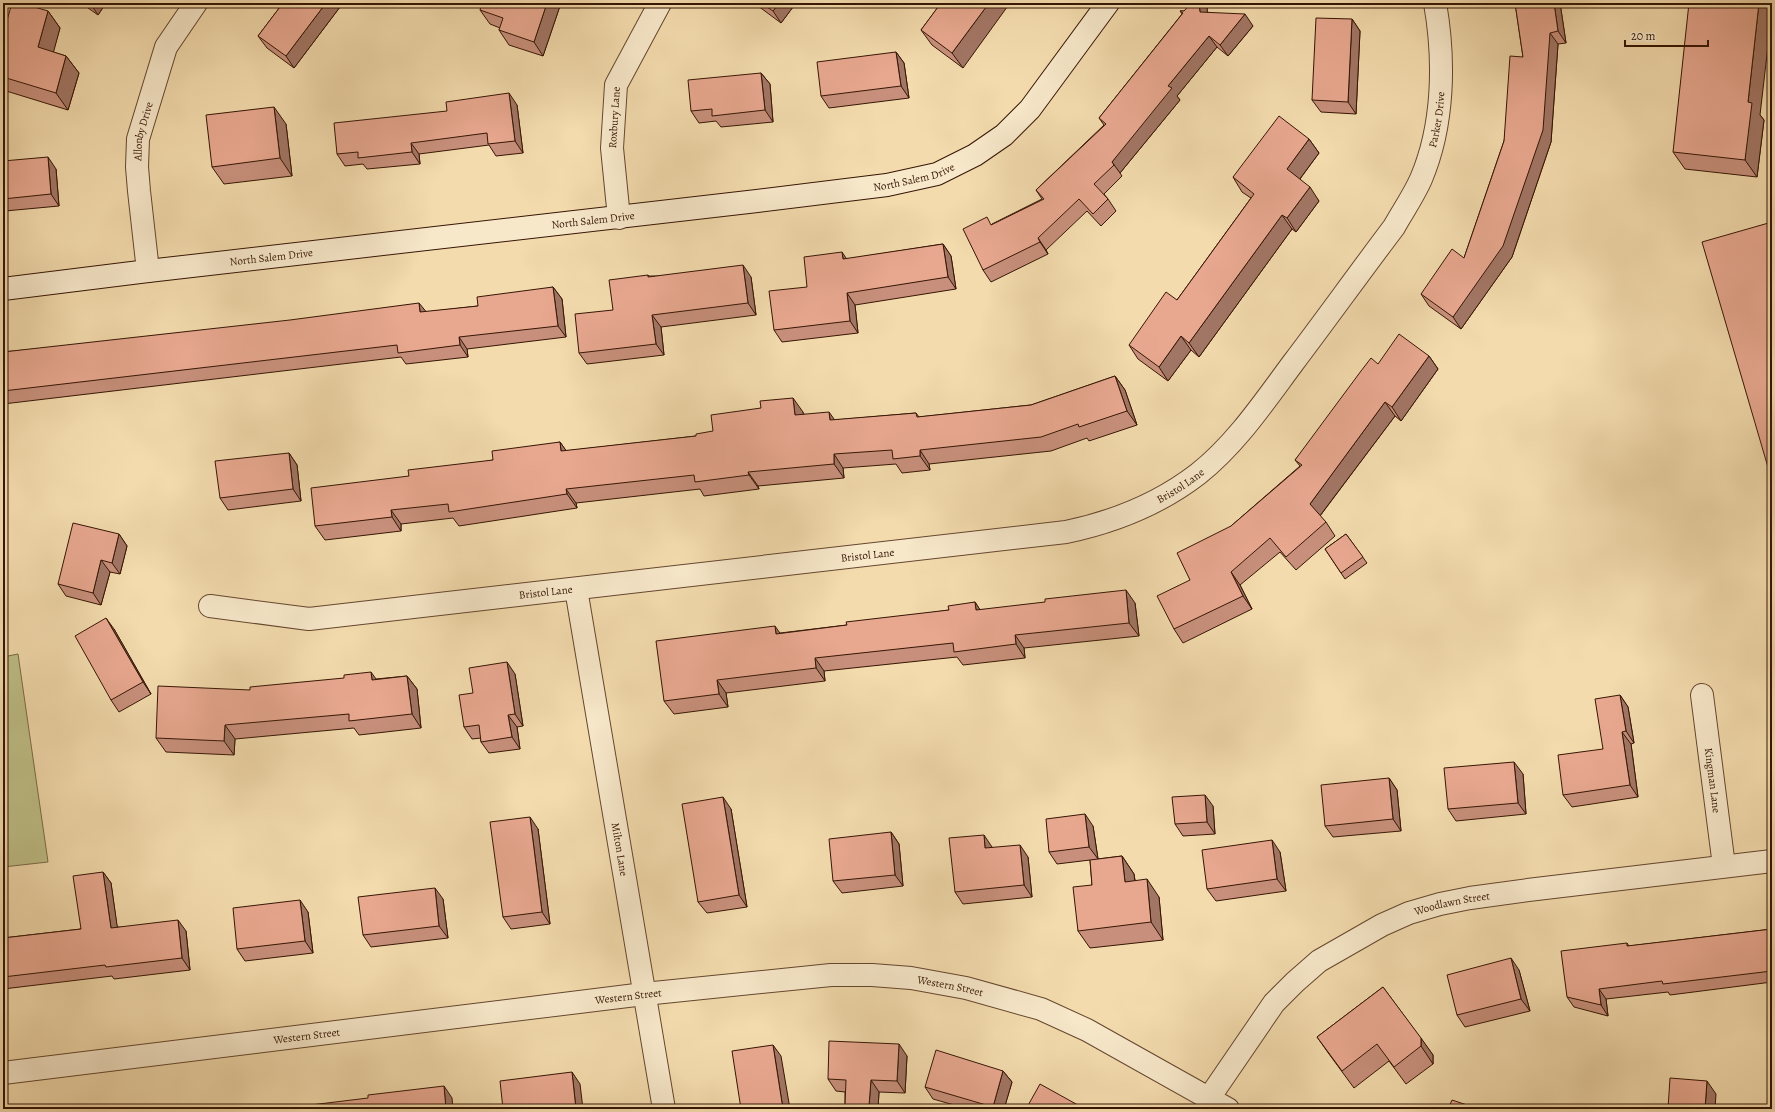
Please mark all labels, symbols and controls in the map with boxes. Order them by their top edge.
scale bar [1625,22,1708,48]
text: 20 m [1631,28,1655,44]
street label: Roxbury Lane [605,86,624,149]
street label: Parker Drive [1425,91,1448,149]
street label: Allonby Drive [130,100,157,162]
street label: North Salem Drive [872,159,957,195]
street label: North Salem Drive [551,208,635,233]
street label: North Salem Drive [229,245,314,270]
street label: Bristol Lane [1154,465,1208,507]
street label: Bristol Lane [840,545,895,566]
street label: Bristol Lane [518,582,573,603]
street label: Kingman Lane [1701,747,1724,814]
street label: Milton Lane [608,821,631,877]
street label: Woodlawn Street [1412,888,1491,919]
street label: Western Street [915,972,985,1001]
street label: Western Street [593,985,663,1008]
street label: Western Street [272,1024,341,1048]

